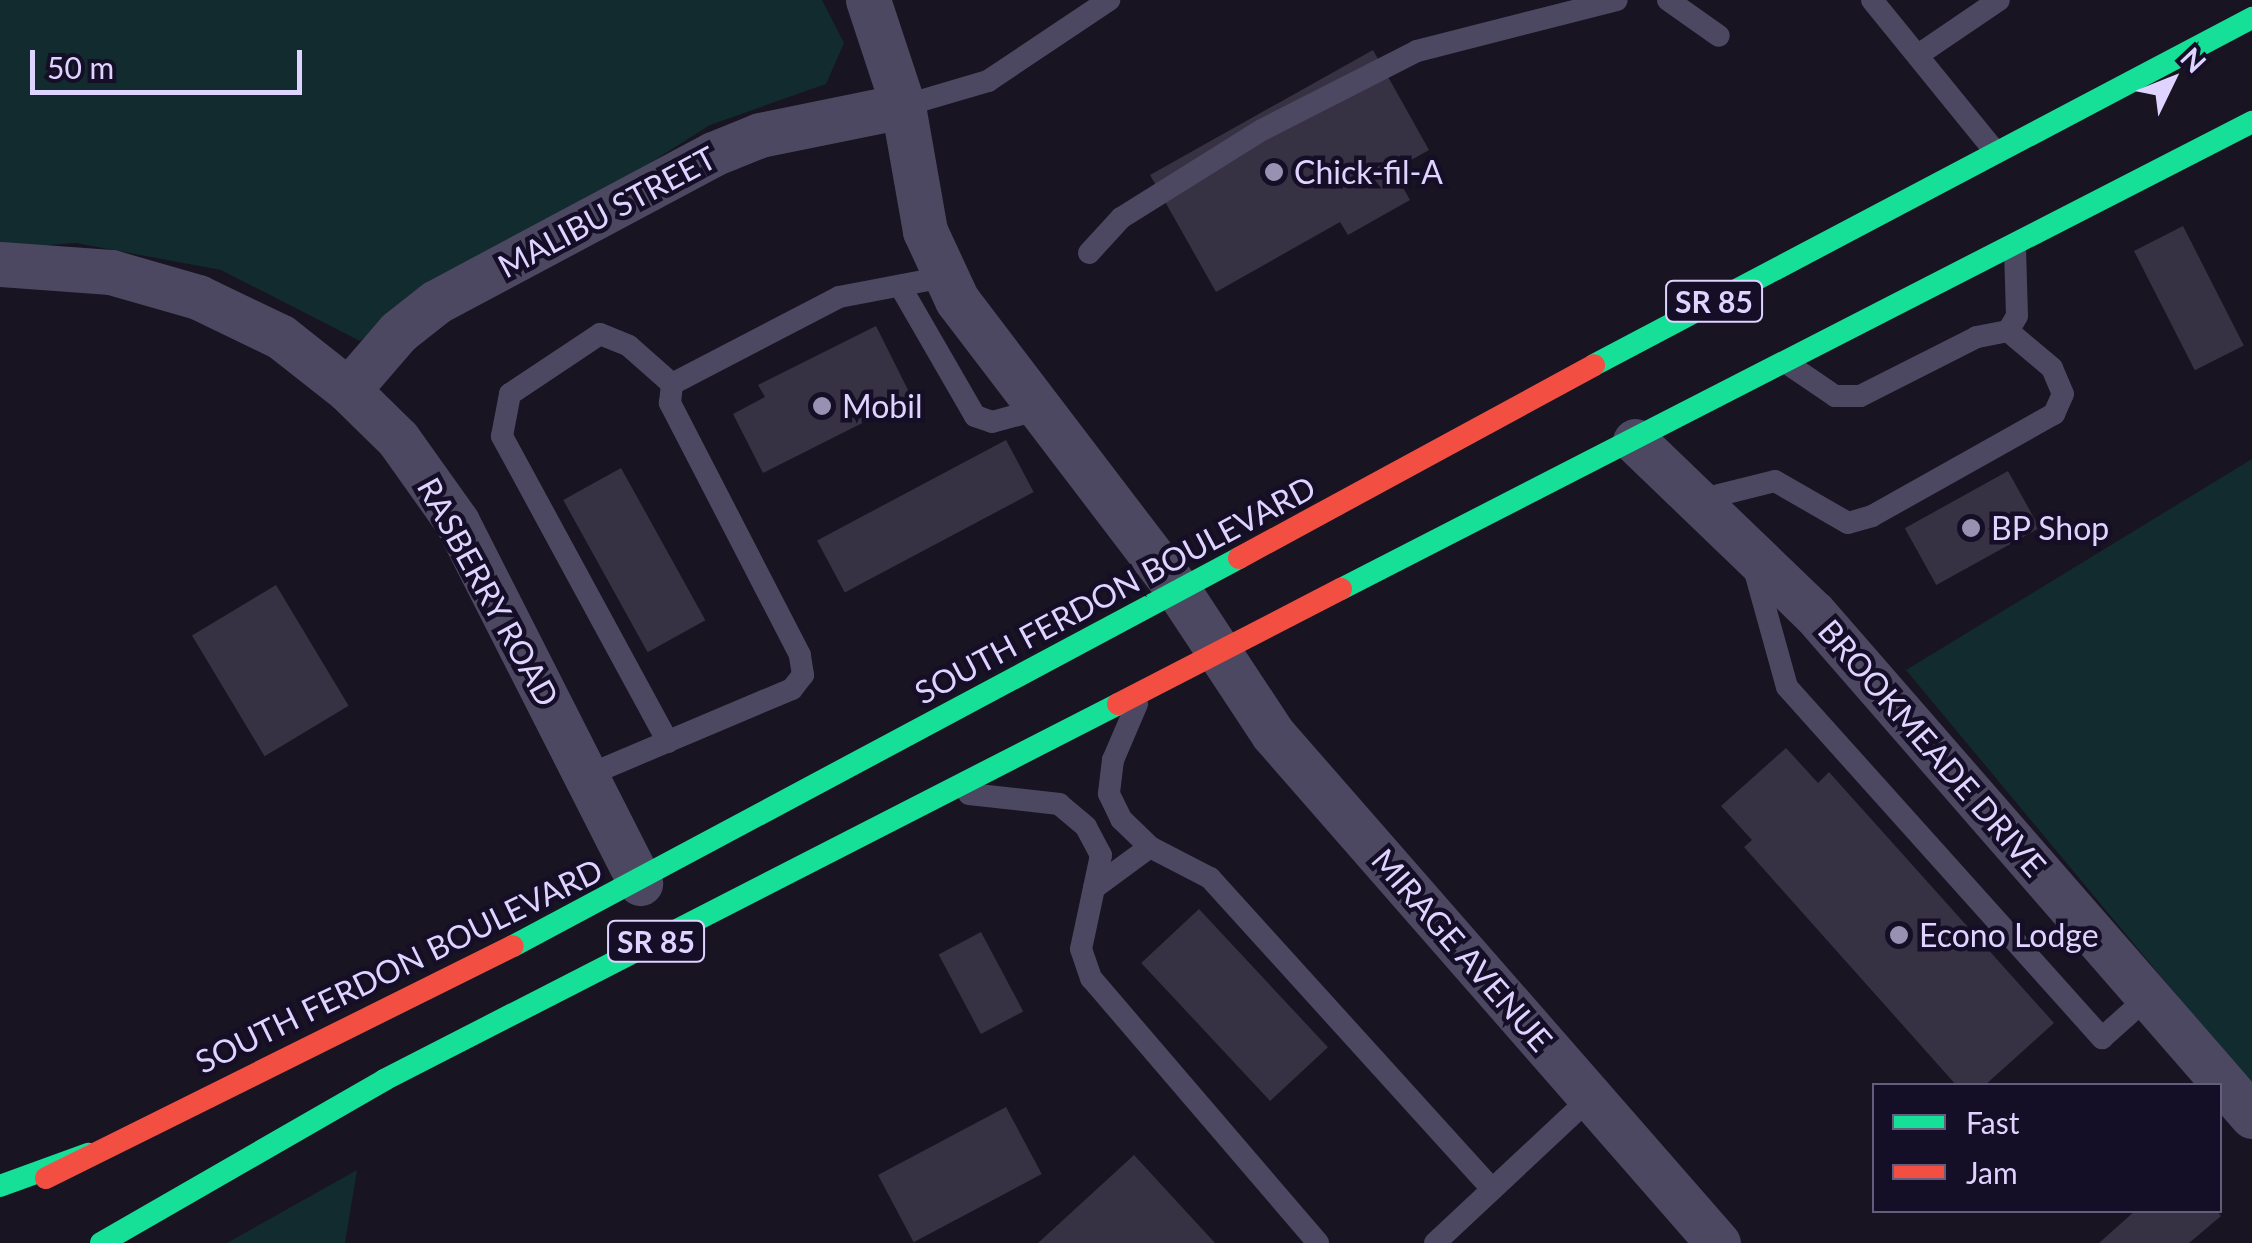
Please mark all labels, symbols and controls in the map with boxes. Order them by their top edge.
scale bar [35,30,308,92]
north arrow [2122,30,2222,130]
text: N [2174,40,2214,79]
text: 50 m [47,49,114,85]
street label: MALIBU STREET [491,138,723,286]
place label: Chick-fil-A [1294,153,1443,191]
marker: Chick-fil-A [1263,161,1285,183]
road number: SR 85 [1664,276,1764,326]
place label: Mobil [842,387,923,425]
marker: Mobil [811,395,833,417]
street label: SOUTH FERDON BOULEVARD [908,468,1322,712]
street label: RASBERRY ROAD [409,471,567,713]
place label: BP Shop [1991,509,2110,547]
marker: BP Shop [1960,517,1982,539]
street label: BROOKMEADE DRIVE [1810,612,2054,884]
street label: MIRAGE AVENUE [1363,841,1561,1059]
street label: SOUTH FERDON BOULEVARD [189,851,609,1081]
road number: SR 85 [606,916,706,966]
place label: Econo Lodge [1919,916,2099,954]
marker: Econo Lodge [1888,924,1910,946]
legend [1872,1083,2222,1213]
text: Fast [1966,1104,2020,1140]
text: Jam [1966,1154,2018,1190]

